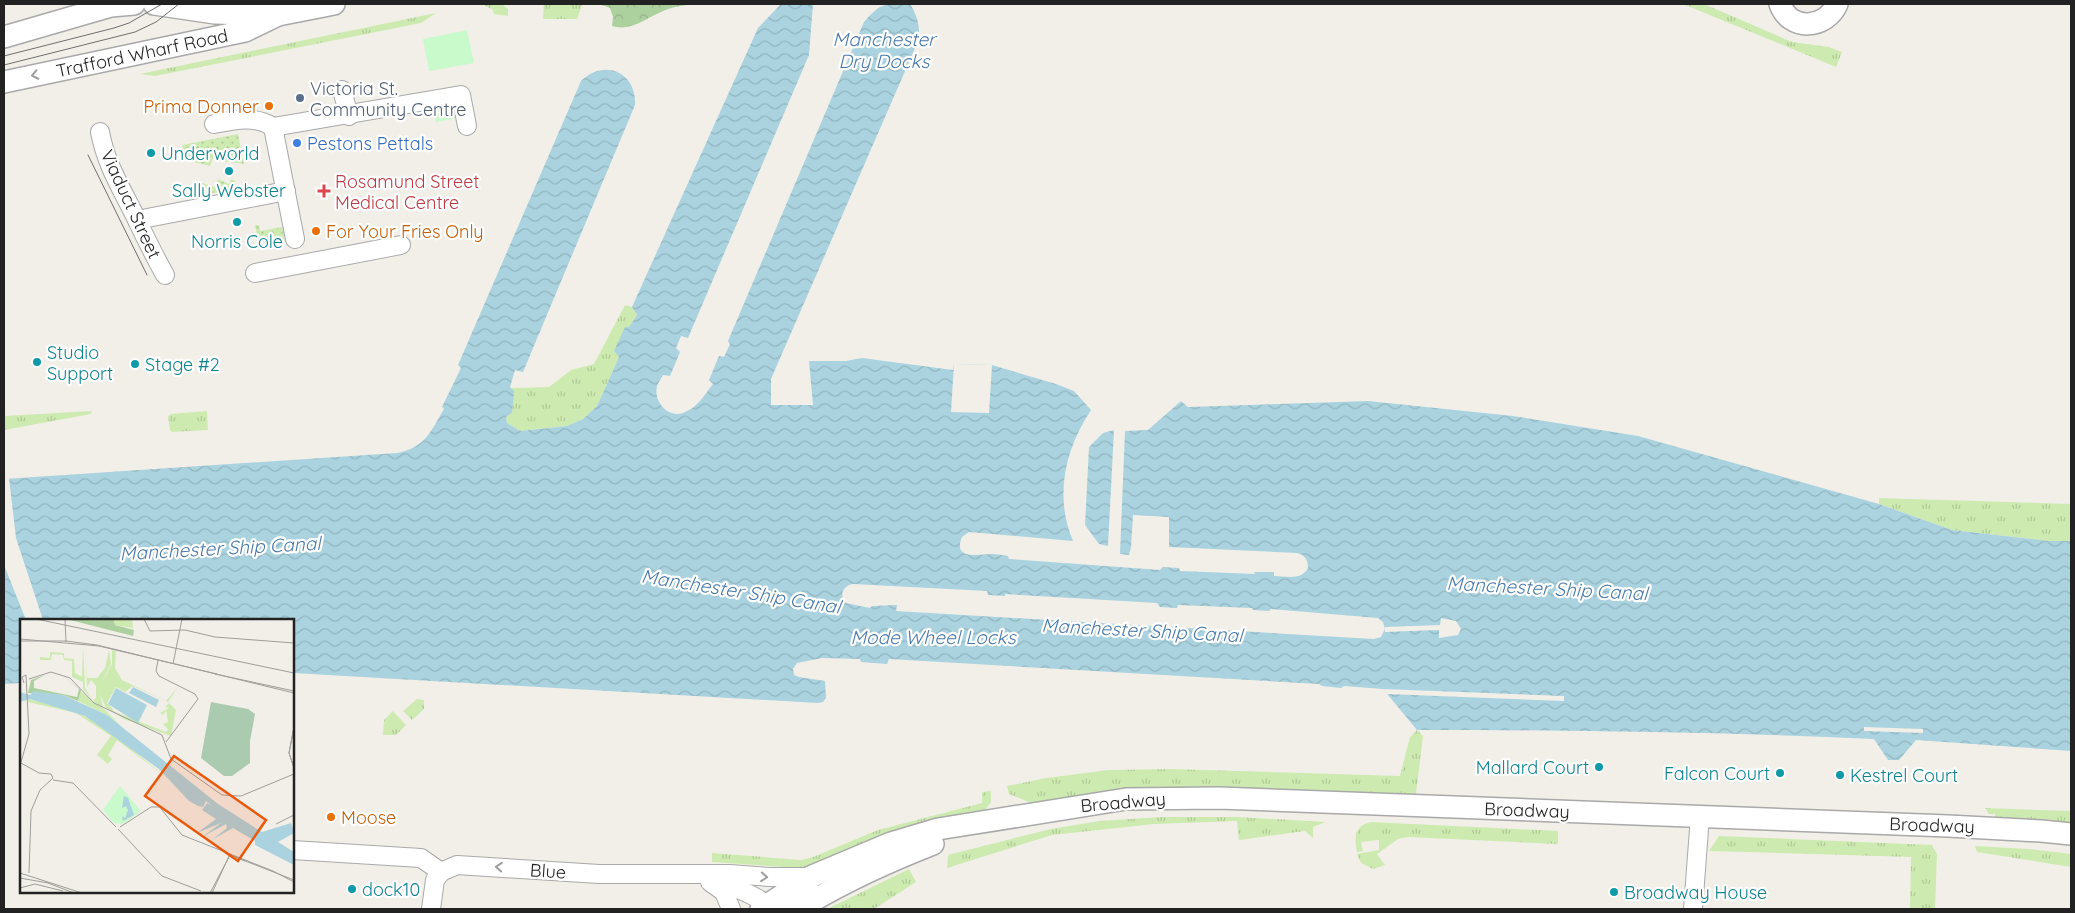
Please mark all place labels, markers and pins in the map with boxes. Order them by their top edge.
place label: Victoria St. Community Centre [310,77,466,121]
marker: Victoria St. Community Centre [294,92,306,104]
place label: Prima Donner [143,95,259,118]
marker: Prima Donner [263,100,275,112]
place label: Pestons Pettals [307,132,433,155]
marker: Pestons Pettals [291,137,303,149]
place label: Underworld [161,142,259,165]
marker: Underworld [145,147,157,159]
marker: Sally Webster [223,165,235,177]
place label: Rosamund Street Medical Centre [335,170,479,214]
place label: Sally Webster [172,179,286,202]
marker: Rosamund Street Medical Centre [317,184,331,198]
marker: Norris Cole [231,216,243,228]
place label: For Your Fries Only [326,220,484,243]
marker: For Your Fries Only [310,225,322,237]
place label: Norris Cole [191,230,283,253]
place label: Studio Support [47,341,113,385]
place label: Stage #2 [145,353,220,376]
marker: Studio Support [31,356,43,368]
marker: Stage #2 [129,358,141,370]
place label: Mallard Court [1476,756,1589,779]
marker: Mallard Court [1593,761,1605,773]
place label: Falcon Court [1664,762,1770,785]
place label: Kestrel Court [1850,764,1958,787]
marker: Falcon Court [1774,767,1786,779]
marker: Kestrel Court [1834,769,1846,781]
place label: Moose [341,806,396,829]
marker: Moose [325,811,337,823]
place label: dock10 [362,878,420,901]
place label: Broadway House [1624,881,1767,904]
marker: dock10 [346,883,358,895]
marker: Broadway House [1608,886,1620,898]

